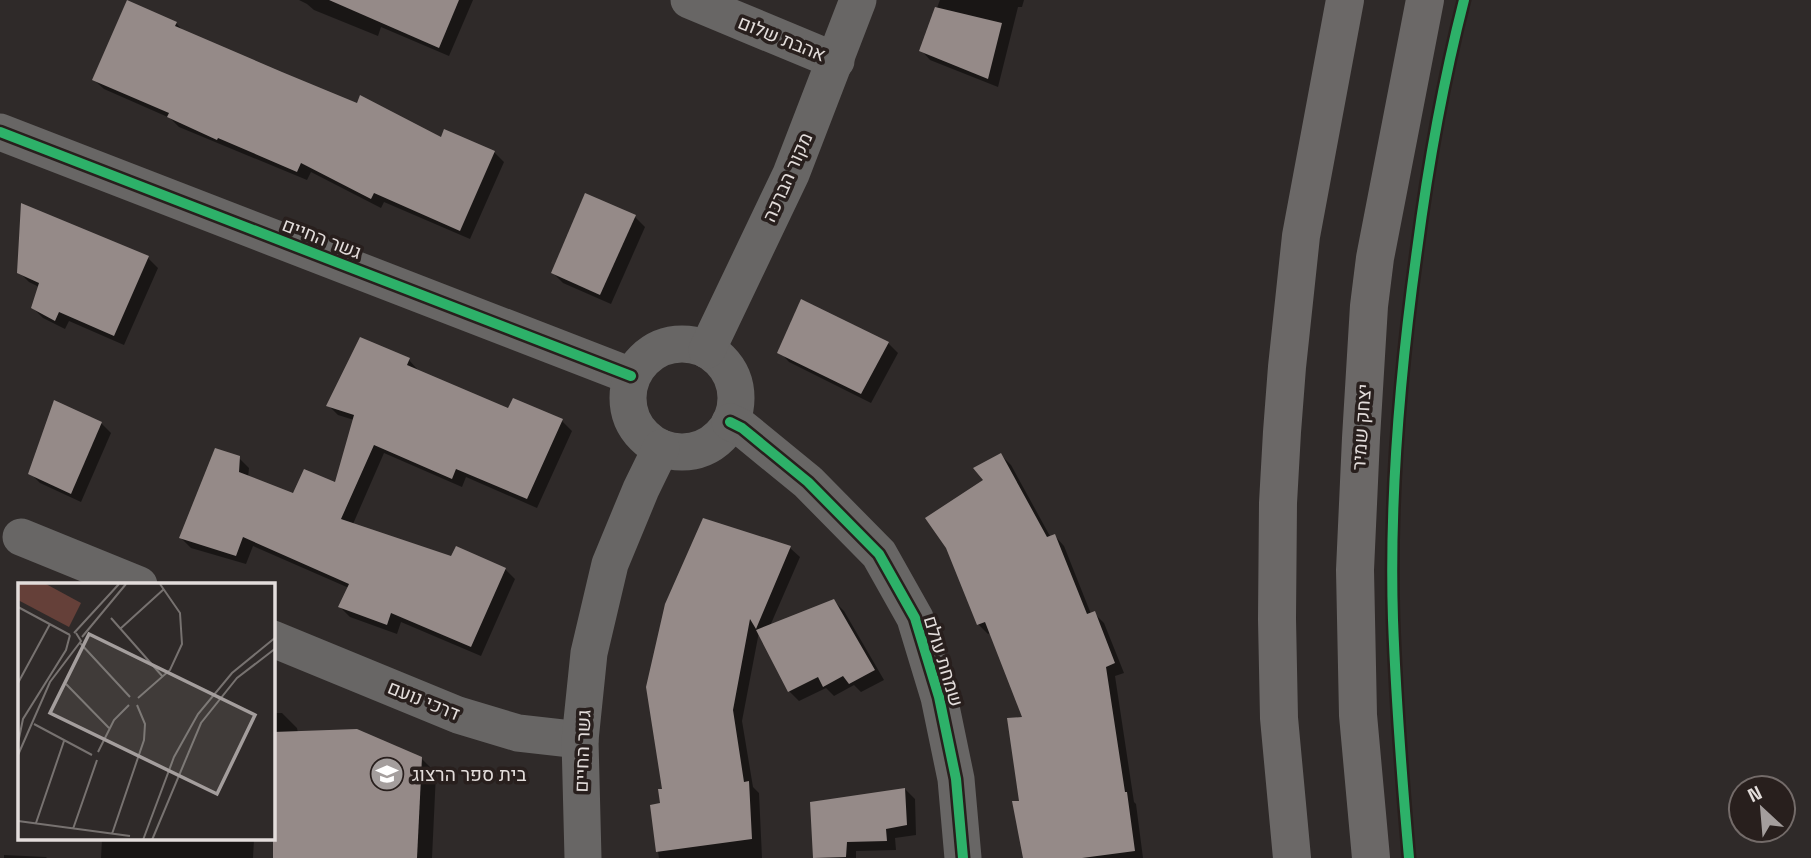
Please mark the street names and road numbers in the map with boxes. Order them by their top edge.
street label: אהבת שלום [734,10,829,67]
street label: מקור הברכה [757,128,818,226]
street label: גשר החיים [279,212,365,265]
street label: יצחק שמיר [1346,383,1377,471]
street label: שמחת עולם [918,613,969,710]
street label: דרכי נועם [384,675,464,726]
street label: גשר החיים [569,709,596,793]

